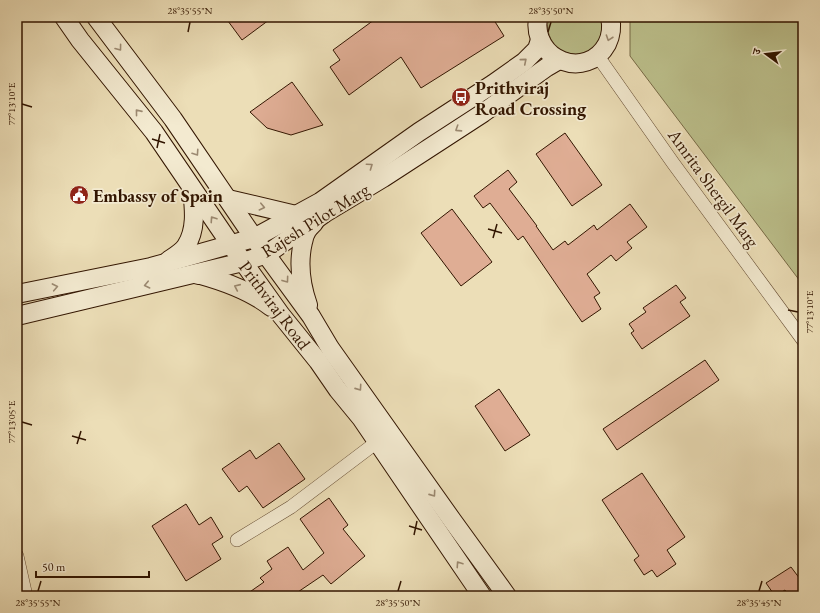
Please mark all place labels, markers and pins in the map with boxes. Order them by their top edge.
place label: Prithviraj Road Crossing [475,76,587,120]
bus stop icon: Prithviraj Road Crossing [450,86,472,108]
public building icon: Embassy of Spain [68,184,90,206]
place label: Embassy of Spain [93,184,223,207]

